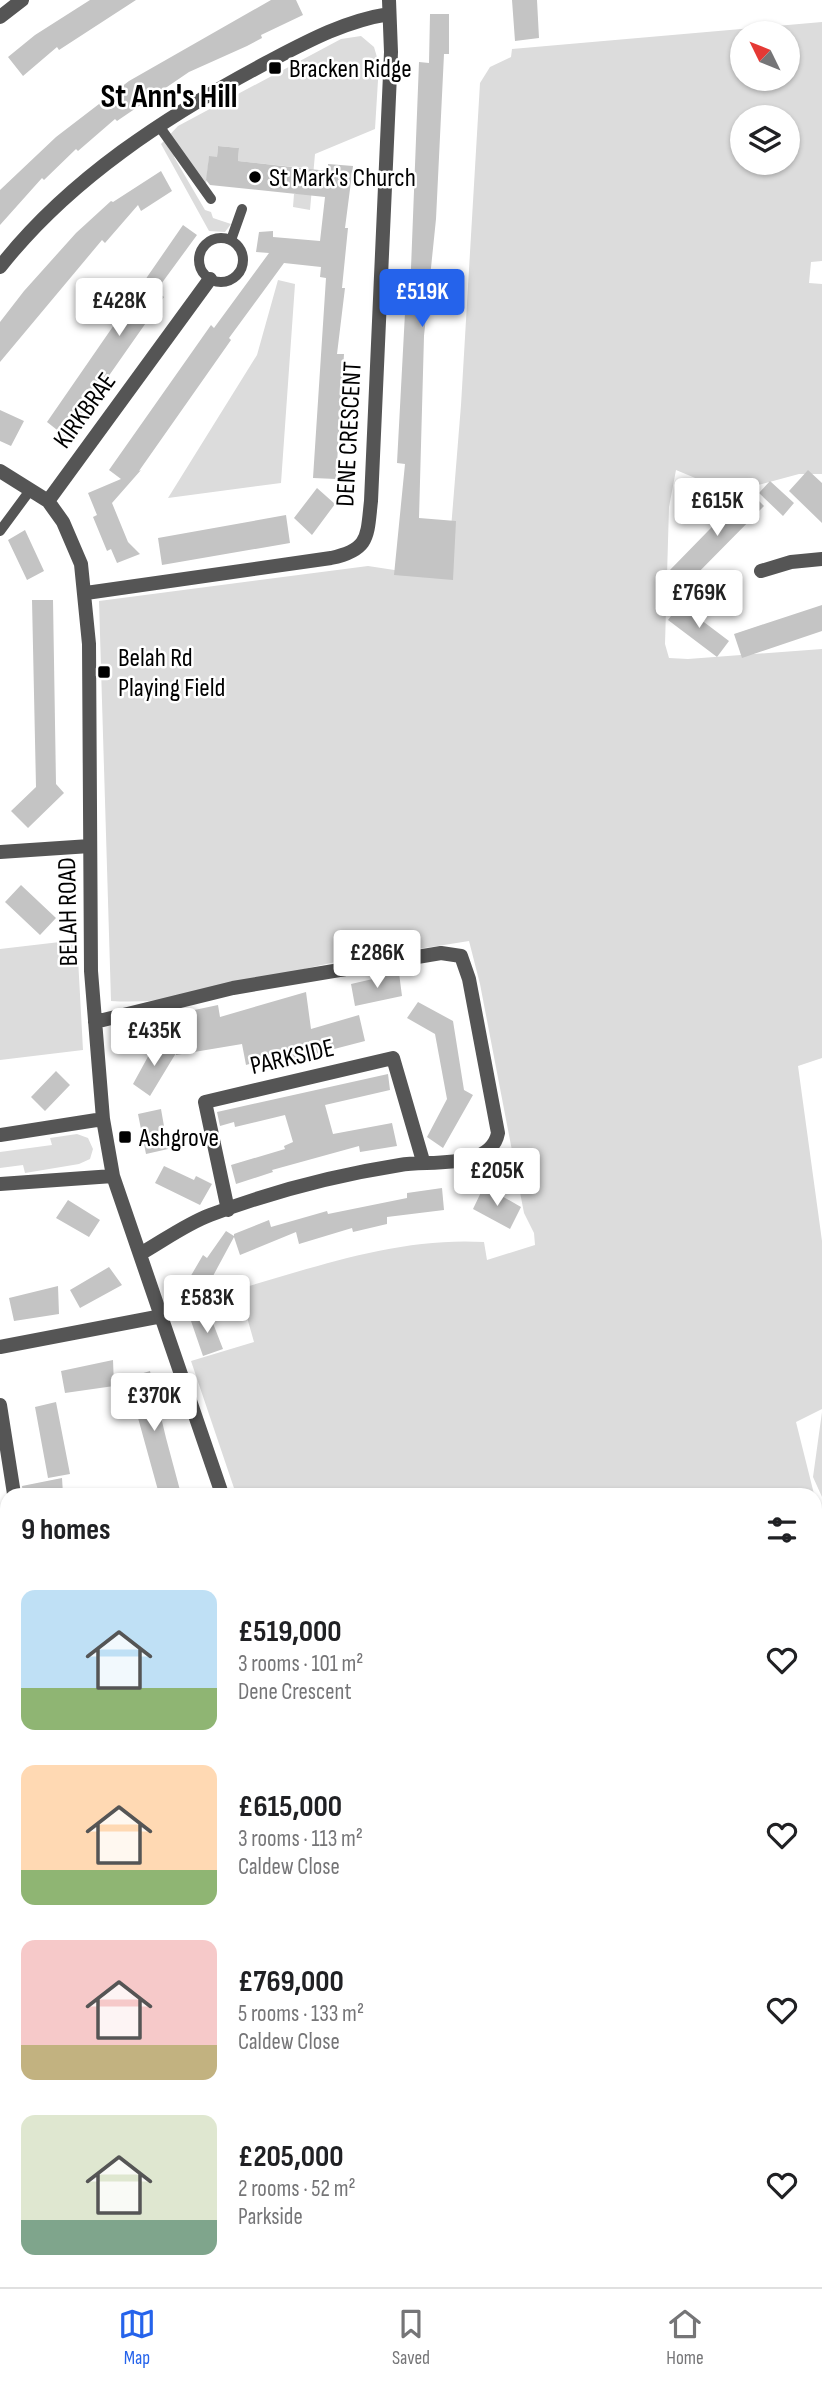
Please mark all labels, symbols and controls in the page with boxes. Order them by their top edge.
north arrow [730,21,800,91]
map controls [730,21,800,175]
place label: Bracken Ridge [289,54,412,85]
marker: Bracken Ridge [267,60,283,76]
district label: St Ann's Hill [100,77,238,117]
button: layers [730,105,800,175]
place label: St Mark's Church [269,163,416,194]
marker: St Mark's Church [247,169,263,185]
pin: £519K [373,270,471,329]
pin: £428K [70,278,168,338]
text: £519K [395,278,449,306]
text: £428K [92,287,146,315]
street label: DENE CRESCENT [330,361,369,507]
street label: KIRKBRAE [47,367,123,455]
pin: £615K [668,478,766,538]
text: £615K [690,487,744,515]
pin: £769K [650,570,748,630]
text: £769K [672,579,726,607]
place label: Belah Rd Playing Field [118,643,225,704]
marker: Belah Rd Playing Field [96,664,112,680]
street label: BELAH ROAD [52,857,85,967]
pin: £286K [328,930,426,990]
text: £286K [350,939,404,967]
pin: £435K [105,1009,203,1068]
text: £435K [127,1017,181,1045]
street label: PARKSIDE [247,1033,337,1082]
place label: Ashgrove [138,1123,219,1154]
marker: Ashgrove [117,1129,133,1145]
pin: £205K [448,1148,546,1208]
text: £205K [470,1157,524,1185]
pin: £583K [158,1276,256,1335]
text: £583K [180,1284,234,1312]
pin: £370K [105,1374,203,1433]
text: £370K [127,1382,181,1410]
icon: filters [763,1511,801,1549]
text: 9 homes [21,1512,111,1548]
text: £519,000 [238,1614,342,1650]
icon: home [77,1618,161,1702]
icon: heart [763,1641,801,1679]
text: 3 rooms · 101 m² [238,1650,363,1678]
text: Dene Crescent [238,1678,351,1706]
text: £615,000 [238,1789,342,1825]
icon: home [77,1793,161,1877]
icon: heart [763,1816,801,1854]
text: 3 rooms · 113 m² [238,1825,363,1853]
text: Caldew Close [238,1853,340,1881]
text: £769,000 [238,1964,344,2000]
icon: home [77,1968,161,2052]
icon: heart [763,1991,801,2029]
text: 5 rooms · 133 m² [238,2000,364,2028]
text: Caldew Close [238,2028,340,2056]
text: £205,000 [238,2139,344,2175]
icon: home [77,2143,161,2227]
icon: heart [763,2166,801,2204]
text: 2 rooms · 52 m² [238,2175,356,2203]
text: Parkside [238,2203,303,2231]
tab: Map [118,2305,156,2370]
tab: Saved [392,2305,430,2370]
tab: Home [666,2305,704,2370]

